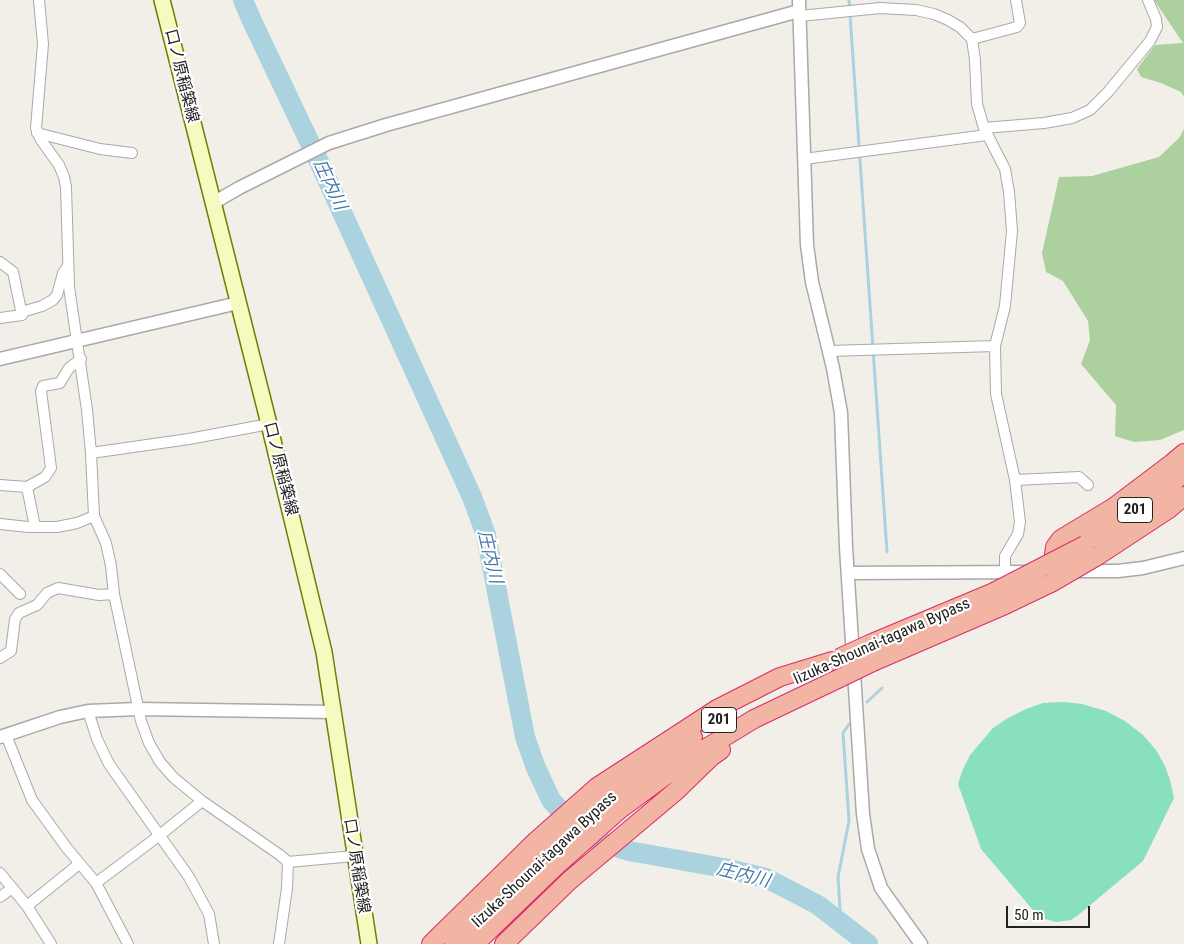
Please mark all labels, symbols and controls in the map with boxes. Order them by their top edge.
street label: 口ノ原稲築線 [160,27,202,125]
water label: 庄内川 [308,156,350,214]
street label: 口ノ原稲築線 [259,420,301,518]
road number: 201 [1118,498,1152,522]
water label: 庄内川 [472,528,506,586]
street label: Iizuka-Shounai-tagawa Bypass [791,594,973,690]
road number: 201 [702,708,736,732]
street label: Iizuka-Shounai-tagawa Bypass [468,788,622,932]
street label: 口ノ原稲築線 [339,817,373,915]
water label: 庄内川 [714,859,772,893]
scale bar [1009,896,1093,928]
text: 50 m [1014,906,1044,924]

